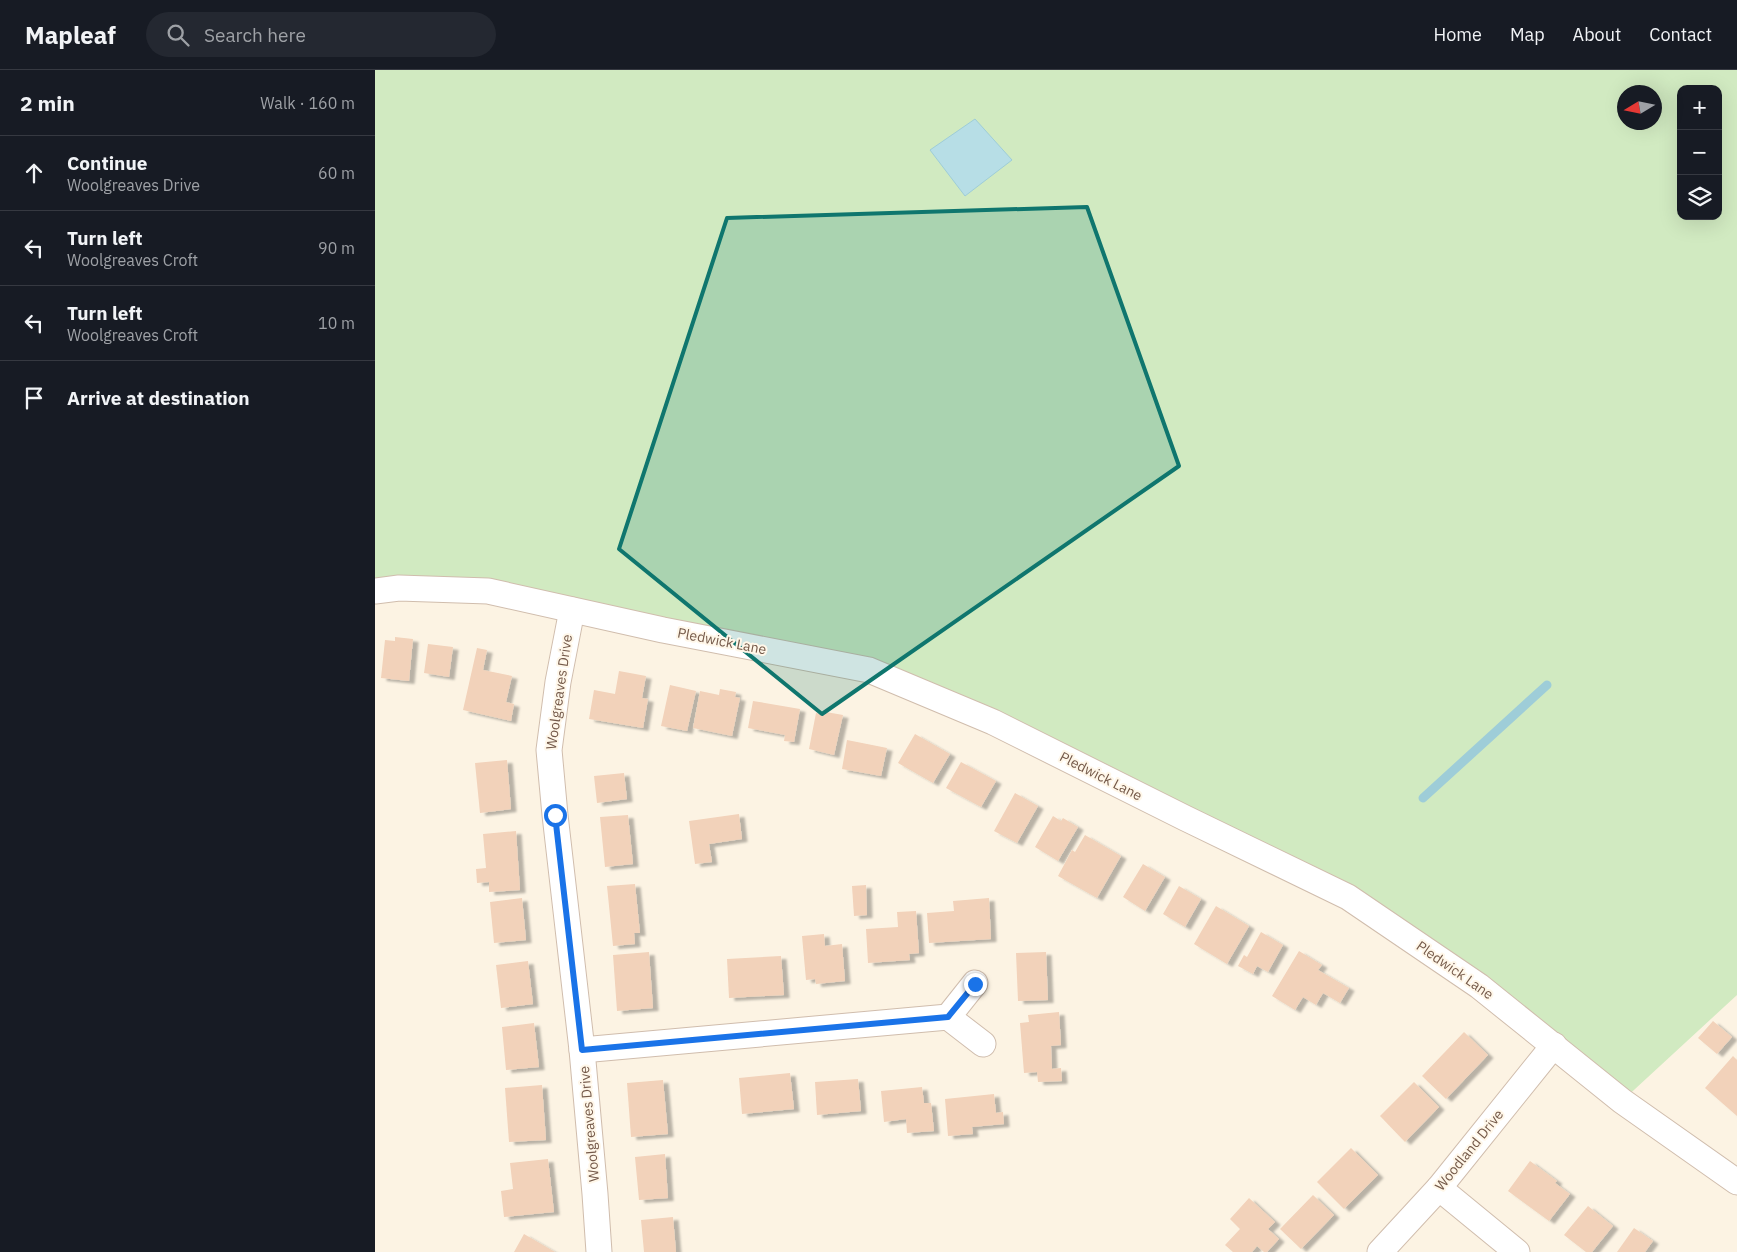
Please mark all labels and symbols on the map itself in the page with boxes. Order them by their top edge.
north arrow [1617,85,1662,130]
street label: Pledwick Lane [676,624,768,658]
street label: Woolgreaves Drive [542,633,576,751]
street label: Pledwick Lane [1057,748,1146,805]
route start [544,804,567,827]
street label: Pledwick Lane [1413,937,1497,1003]
route end [964,973,987,996]
street label: Woolgreaves Drive [575,1065,603,1183]
street label: Woodland Drive [1431,1106,1507,1194]

